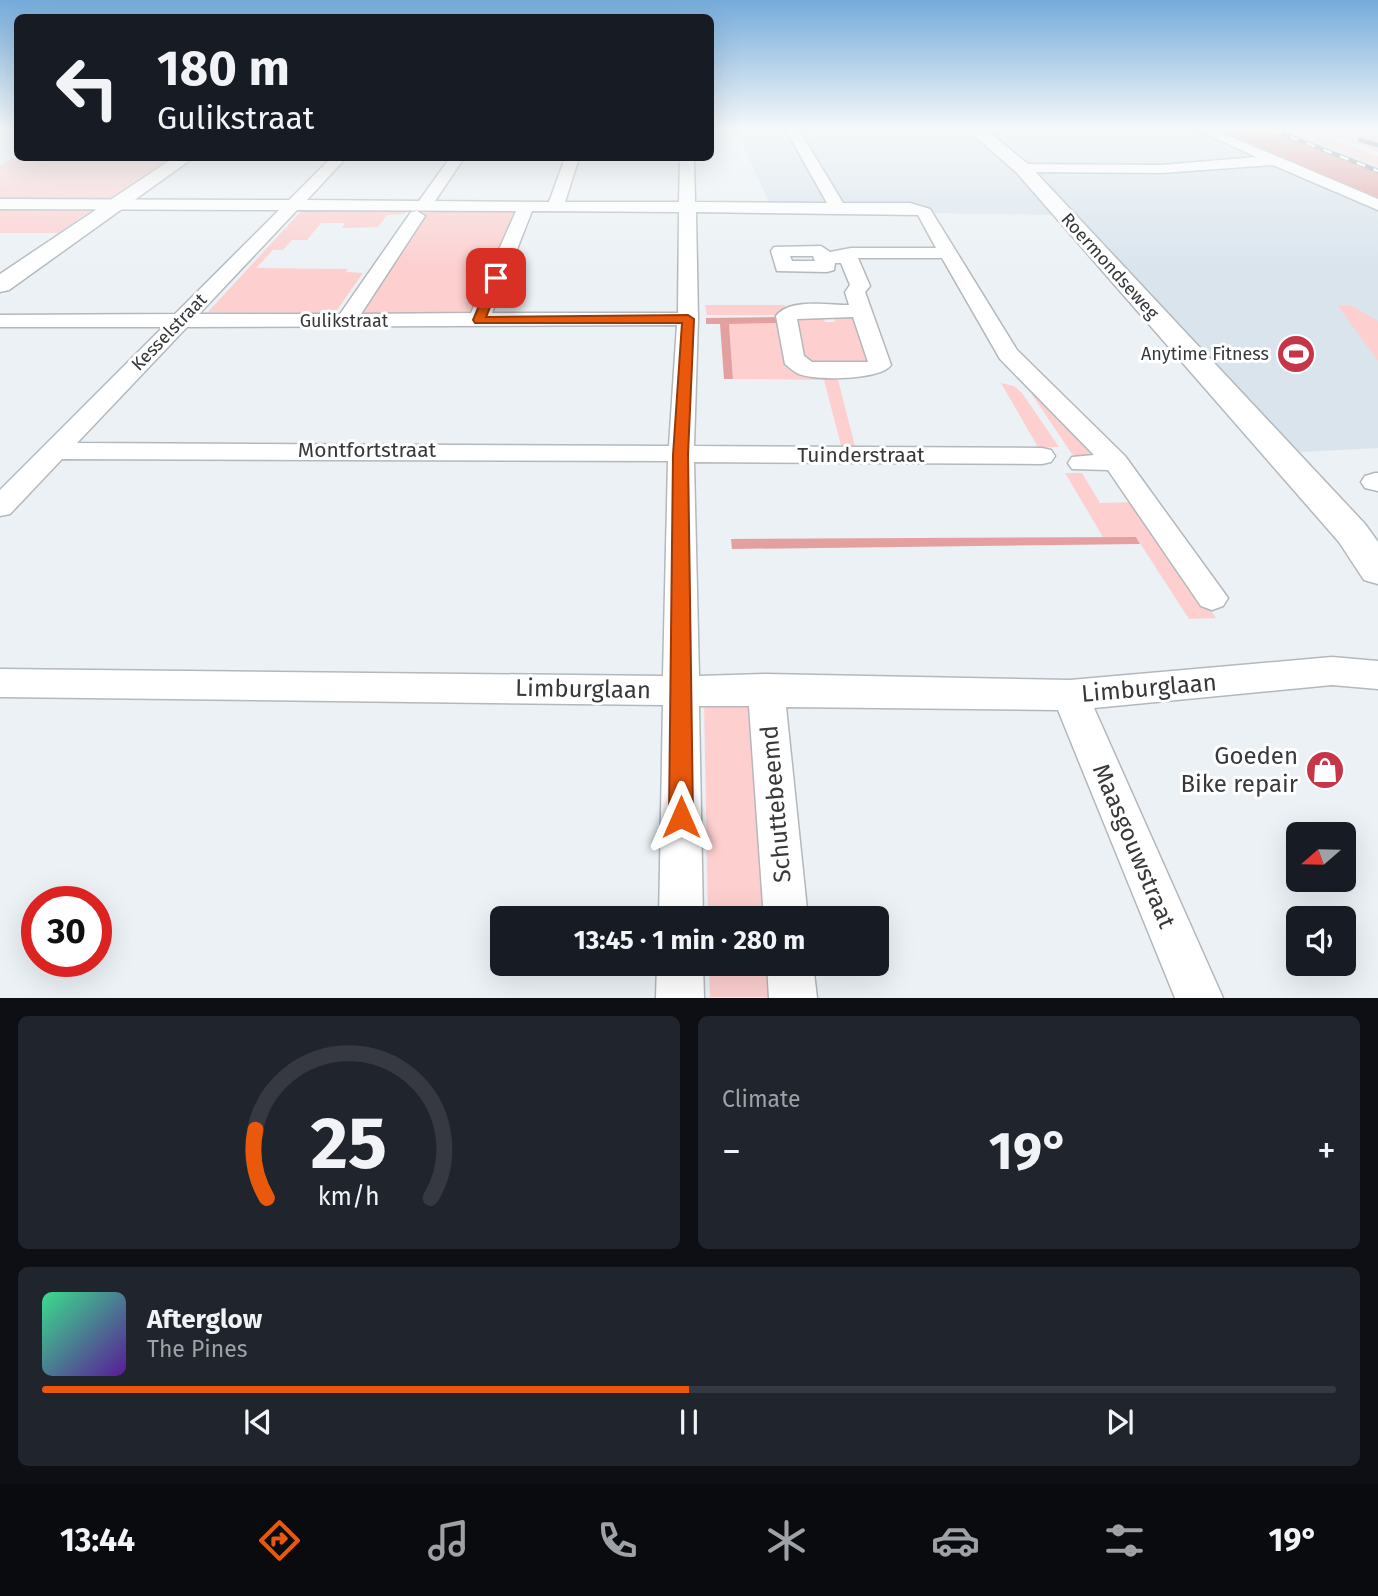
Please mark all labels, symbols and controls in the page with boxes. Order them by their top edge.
text: 180 m [157,39,290,98]
icon: left [42,42,133,133]
text: Gulikstraat [157,99,314,137]
street label: Roermondseweg [1057,208,1164,324]
pin [466,248,526,308]
icon: arrive [477,259,515,297]
street label: Kesselstraat [127,288,212,375]
street label: Gulikstraat [300,310,389,332]
sports icon: Anytime Fitness [1275,333,1317,375]
place label: Anytime Fitness [1141,343,1269,365]
street label: Montfortstraat [298,437,437,463]
street label: Tuinderstraat [797,442,925,468]
street label: Limburglaan [1080,668,1218,708]
street label: Limburglaan [515,674,651,704]
street label: Schuttebeemd [755,724,797,884]
place label: Goeden Bike repair [1180,742,1299,798]
shop icon: Goeden Bike repair [1304,749,1346,791]
street label: Maasgouwstraat [1087,760,1181,933]
position arrow [644,780,718,854]
north arrow [1286,822,1356,892]
map controls [1286,822,1356,976]
speed limit sign: 30 [21,886,112,977]
button: sound [1286,906,1356,976]
text: 13:45 · 1 min · 280 m [574,925,805,956]
text: Climate [722,1085,801,1113]
text: 25 [311,1101,387,1188]
text: 19° [989,1120,1069,1183]
text: − [722,1128,741,1174]
text: + [1317,1128,1336,1174]
text: km/h [318,1182,380,1212]
text: Afterglow [147,1304,262,1335]
text: The Pines [147,1335,248,1363]
icon: previous [239,1403,277,1441]
icon: pause [670,1403,708,1441]
icon: next [1101,1403,1139,1441]
icon: directions [255,1516,304,1565]
icon: music [424,1516,473,1565]
icon: phone [593,1516,642,1565]
icon: climate [762,1516,811,1565]
icon: car [931,1516,980,1565]
icon: filters [1100,1516,1149,1565]
text: 13:44 [60,1521,135,1559]
text: 19° [1269,1521,1318,1559]

